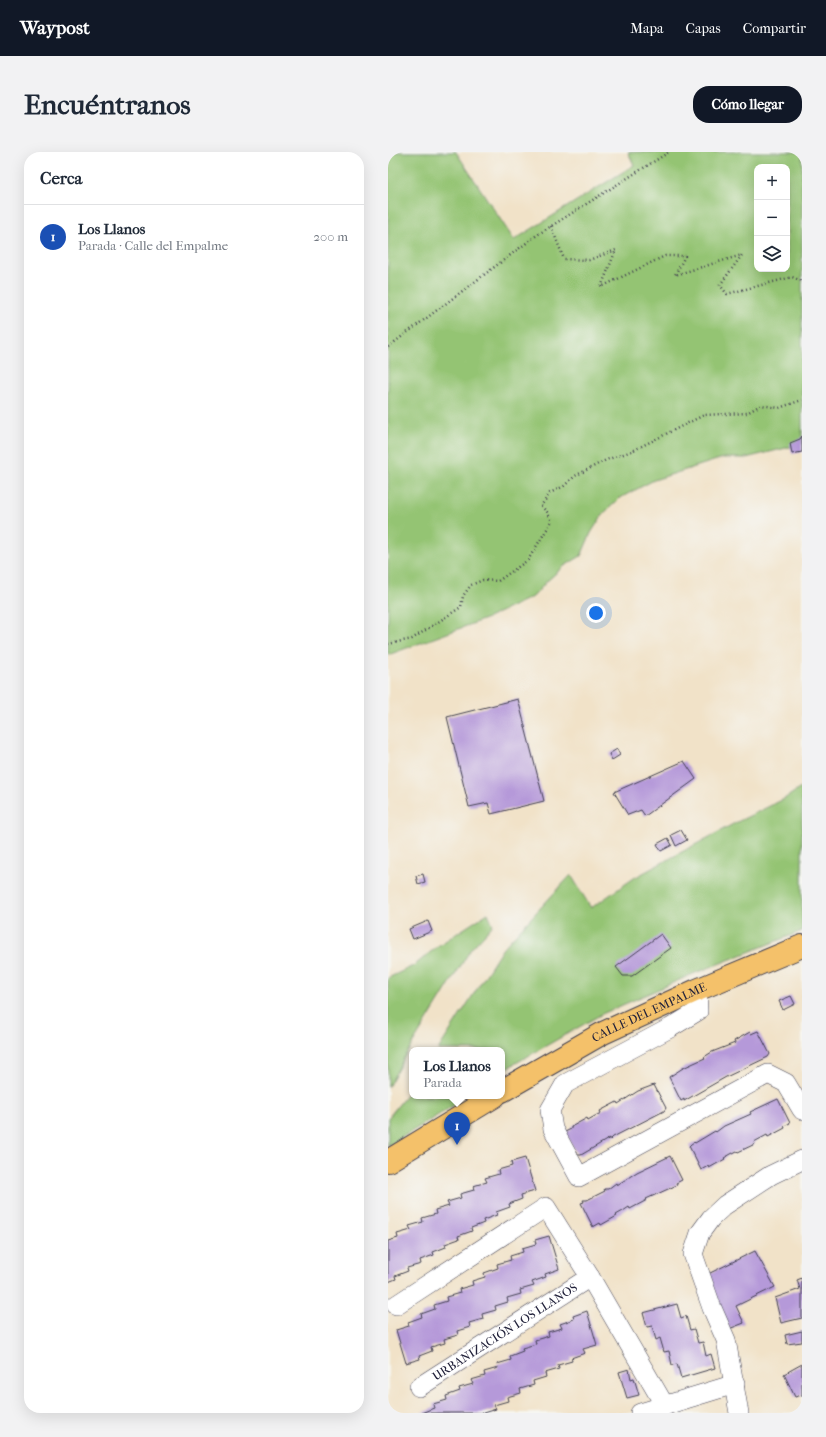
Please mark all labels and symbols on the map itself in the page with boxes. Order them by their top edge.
your location [586,603,606,623]
street label: CALLE DEL EMPALME [589,980,709,1045]
pin: 1 [444,1112,470,1145]
street label: URBANIZACIÓN LOS LLANOS [430,1280,580,1384]

